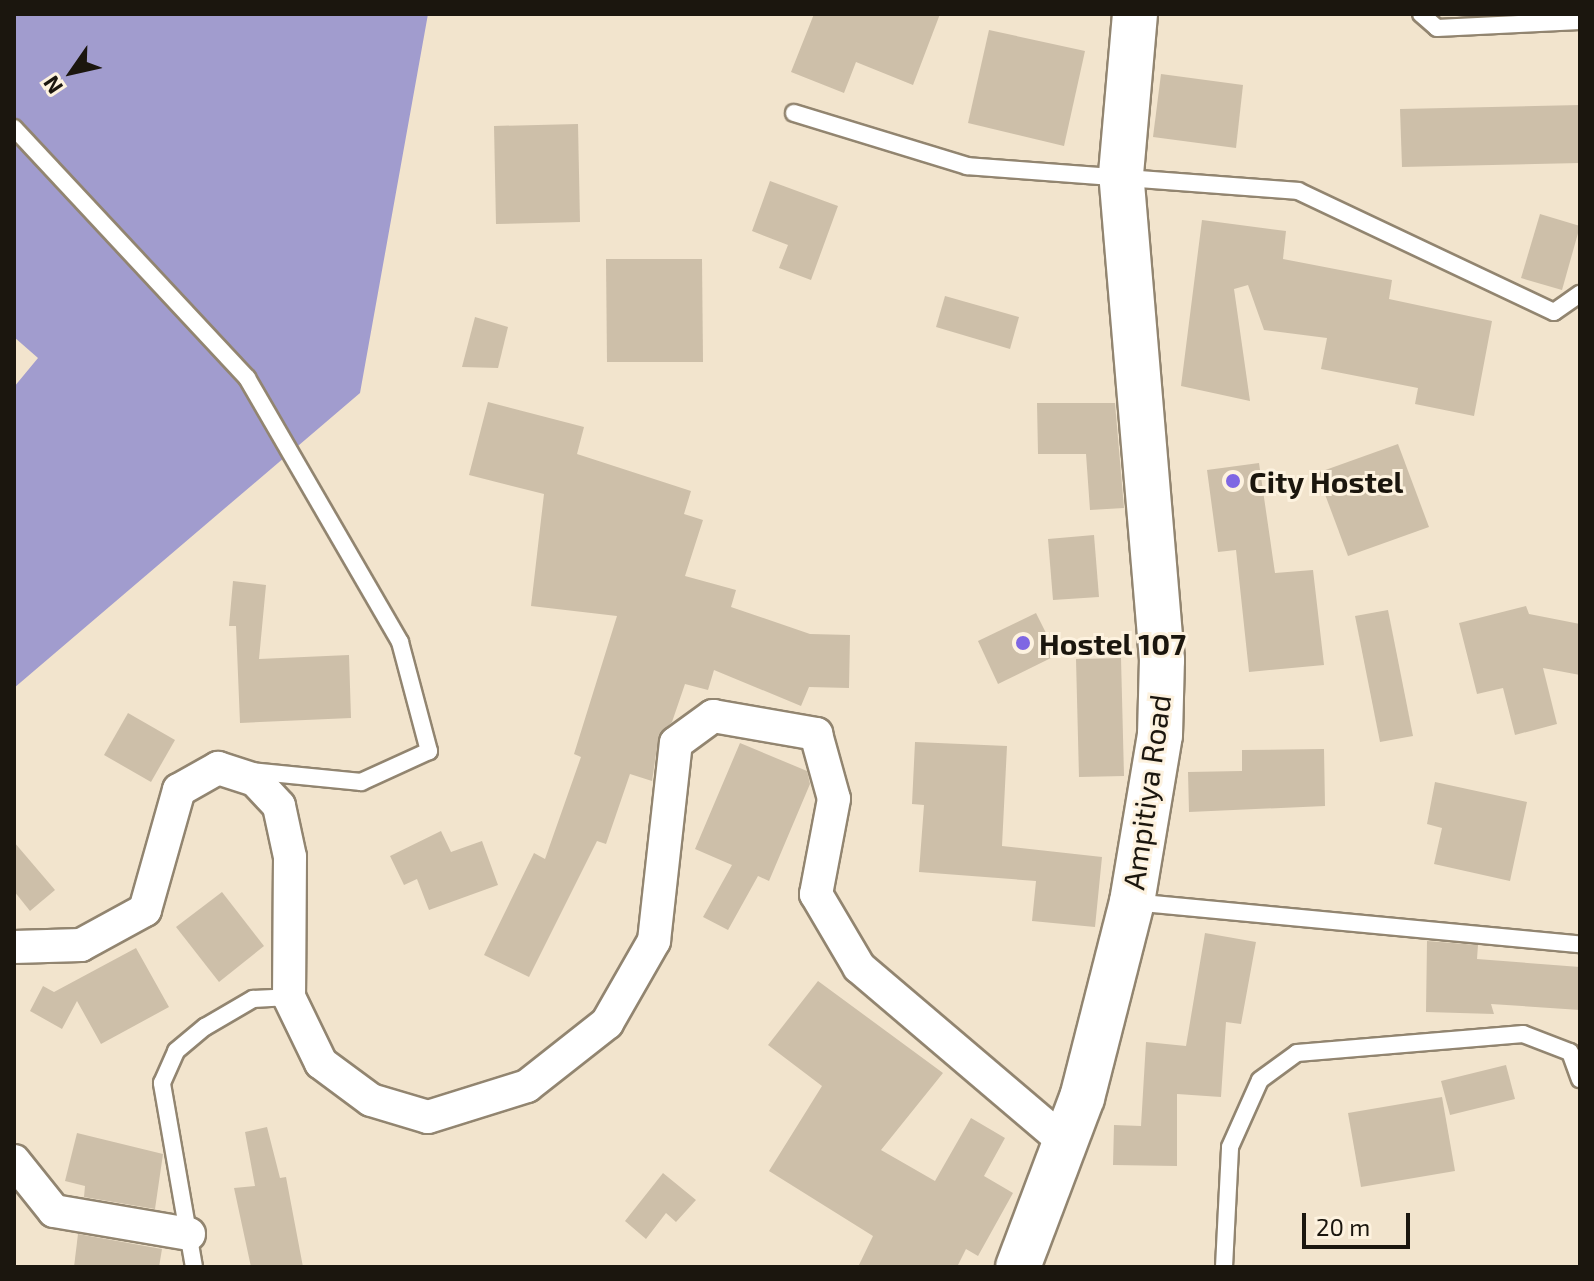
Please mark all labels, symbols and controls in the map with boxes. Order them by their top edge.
north arrow [32,32,112,112]
text: N [37,72,67,99]
place label: City Hostel [1249,463,1404,499]
marker: City Hostel [1224,472,1242,490]
place label: Hostel 107 [1039,625,1187,661]
marker: Hostel 107 [1014,634,1032,652]
street label: Ampitiya Road [1114,692,1178,892]
scale bar [1306,1197,1414,1247]
text: 20 m [1316,1212,1370,1241]

